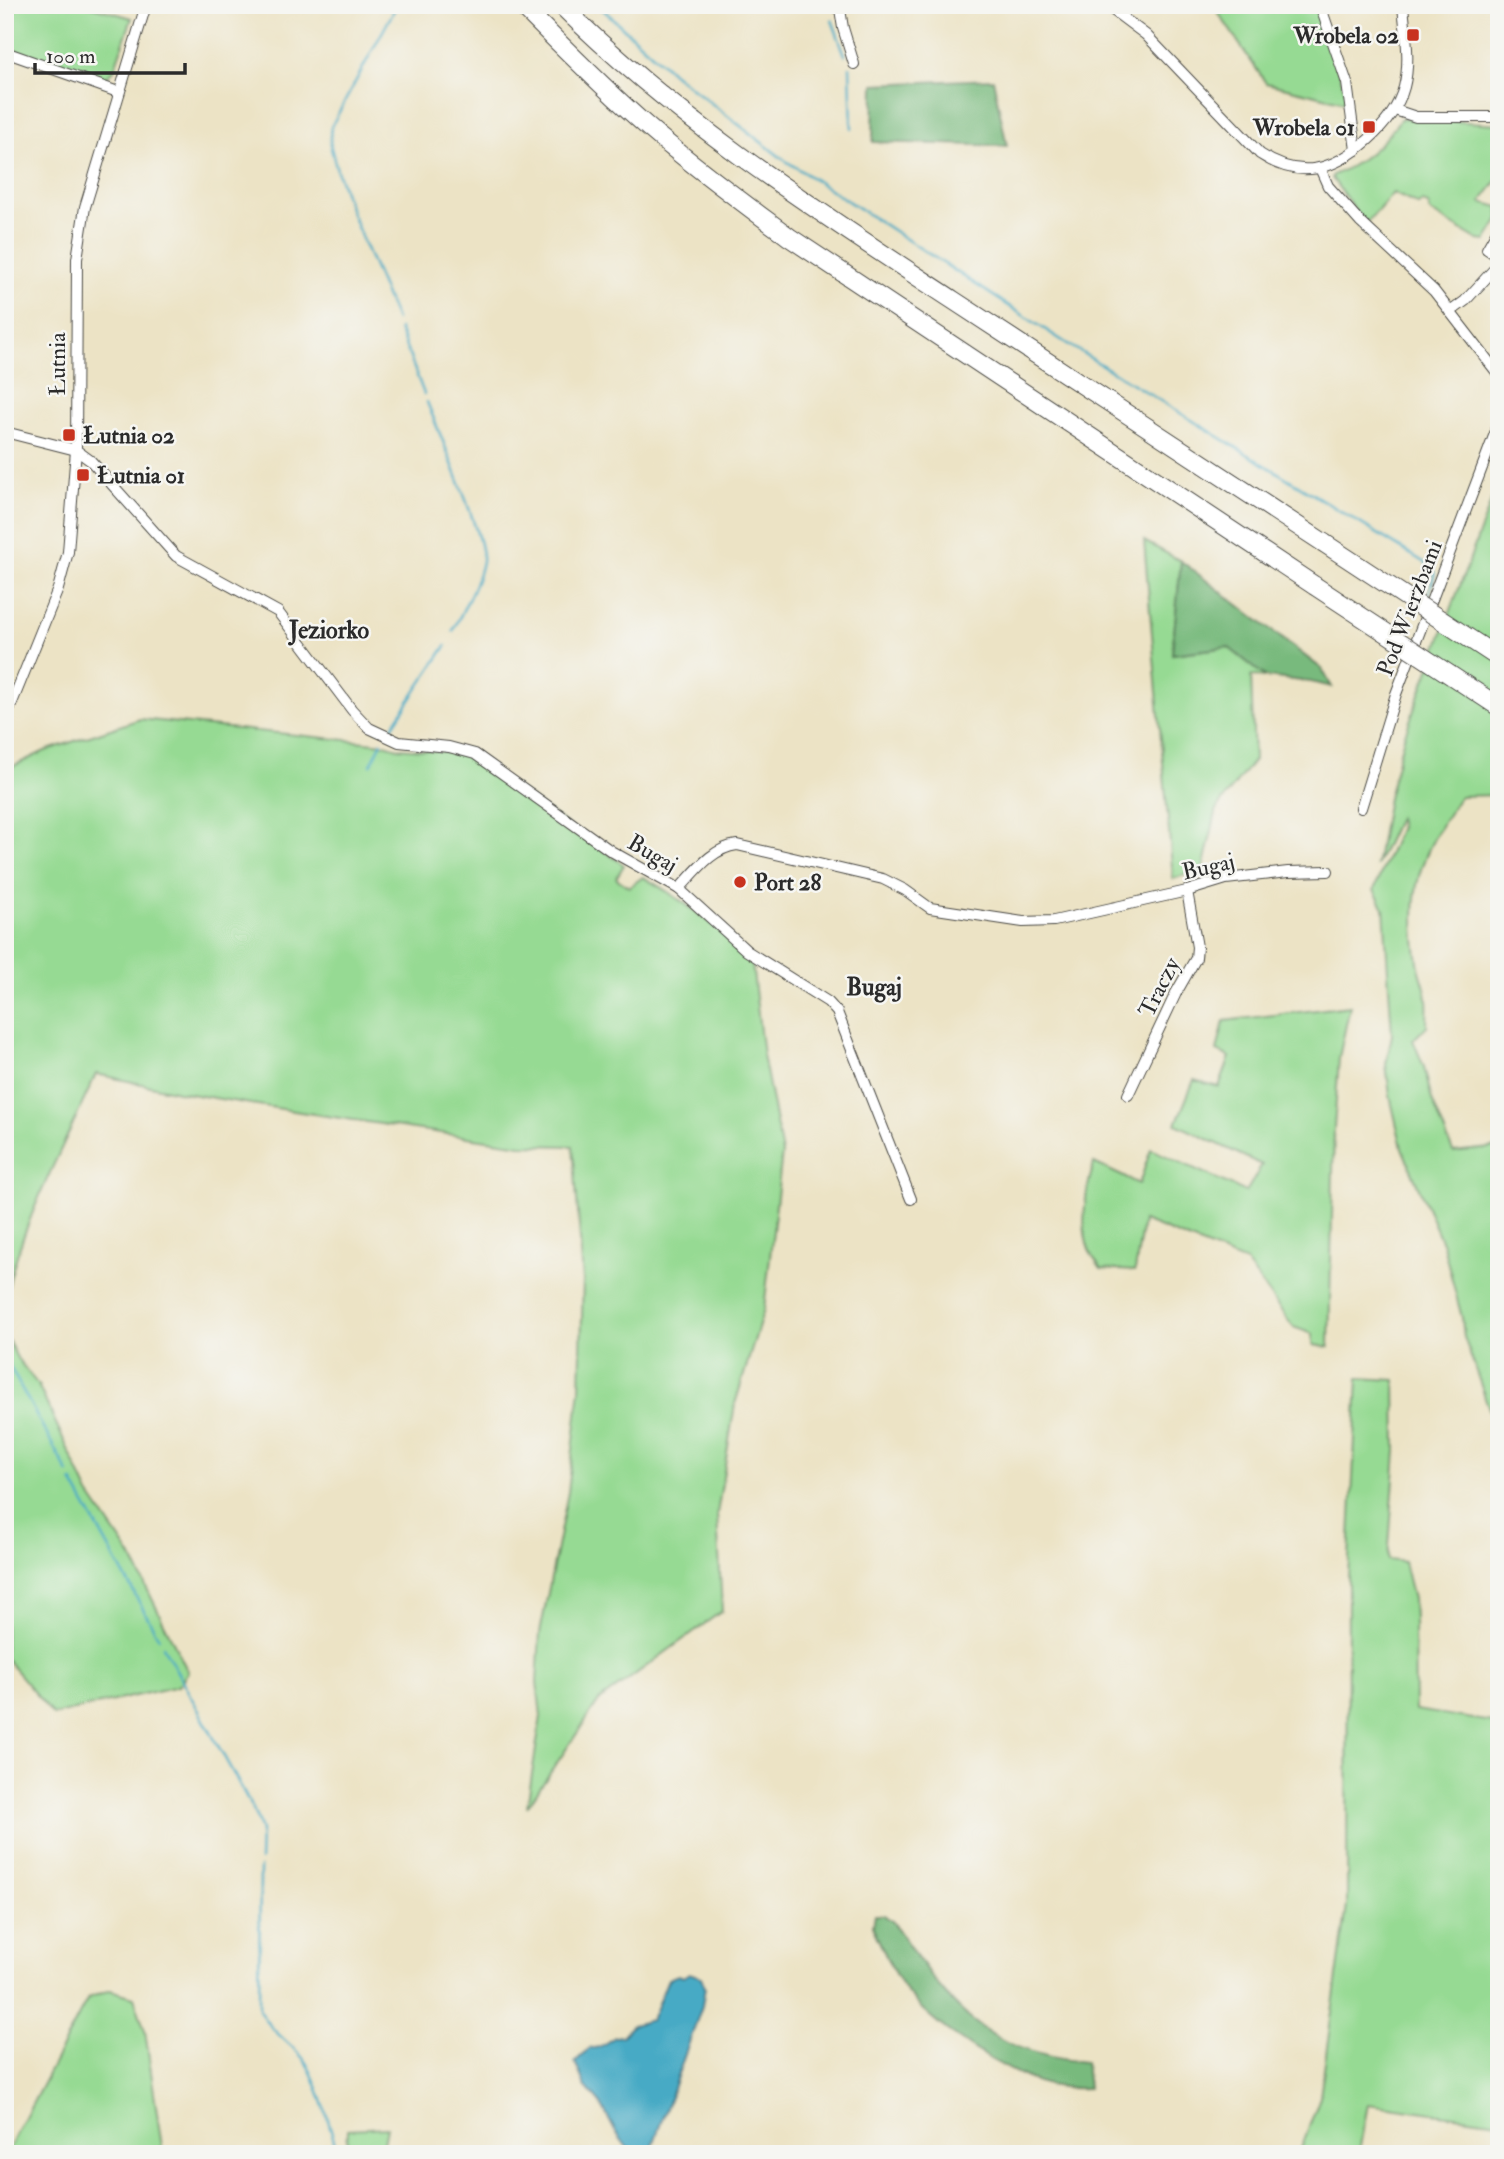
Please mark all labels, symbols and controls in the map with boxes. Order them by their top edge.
place label: Wrobela 02 [1292,21,1399,50]
marker: Wrobela 02 [1405,27,1421,43]
scale bar [35,32,186,76]
text: 100 m [46,43,96,70]
place label: Wrobela 01 [1252,113,1355,142]
marker: Wrobela 01 [1361,119,1377,135]
street label: Łutnia [43,332,72,396]
place label: Łutnia 02 [83,421,175,450]
marker: Łutnia 02 [61,427,77,443]
place label: Łutnia 01 [97,461,185,490]
marker: Łutnia 01 [75,467,91,483]
street label: Pod Wierzbami [1370,536,1449,680]
district label: Jeziorko [288,615,370,646]
street label: Bugaj [623,828,683,879]
street label: Bugaj [1179,846,1237,887]
place label: Port 28 [754,868,821,897]
marker: Port 28 [732,874,748,890]
street label: Traczy [1132,952,1187,1022]
district label: Bugaj [846,972,902,1003]

